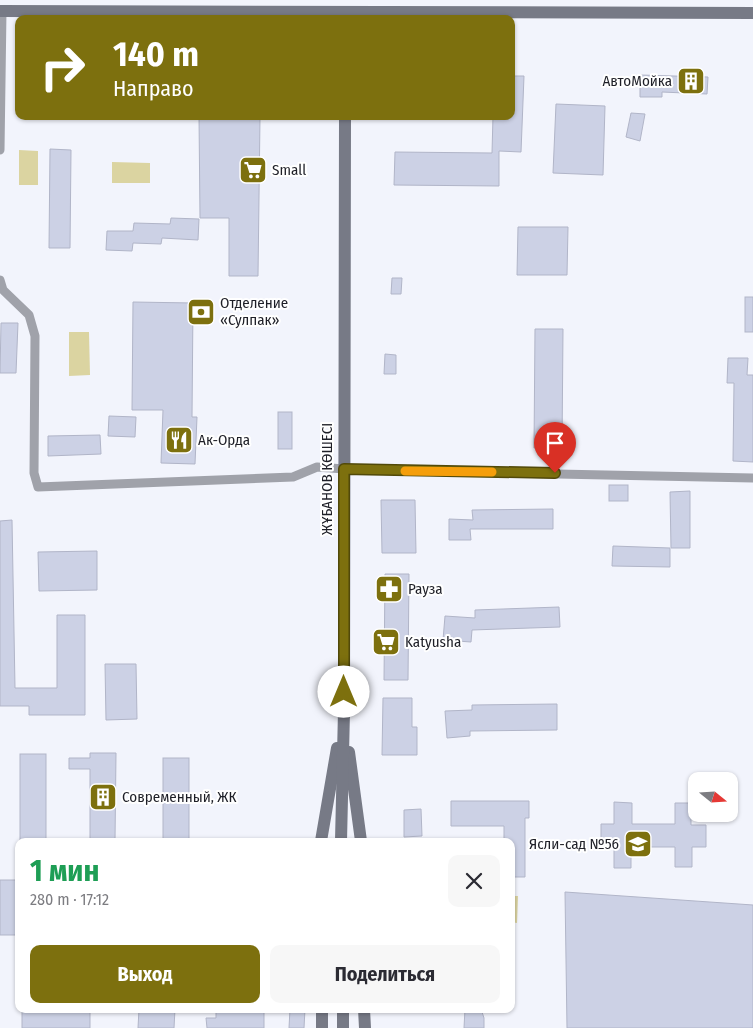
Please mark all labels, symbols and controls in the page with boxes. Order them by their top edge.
text: 140 m [113,33,199,75]
icon: right [30,35,95,100]
building icon: АвтоМойка [676,66,706,96]
place label: АвтоМойка [602,72,672,90]
text: Направо [113,75,194,102]
supermarket icon: Small [238,155,268,185]
place label: Small [272,161,306,179]
place label: Отделение «Сулпак» [220,294,288,329]
bank icon: Отделение «Сулпак» [186,297,216,327]
pin [534,422,576,473]
street label: ЖҰБАНОВ КӨШЕСІ [318,423,336,535]
restaurant icon: Ак-Орда [164,425,194,455]
icon: arrive [541,429,569,457]
place label: Ак-Орда [198,431,250,449]
pharmacy icon: Рауза [374,574,404,604]
place label: Рауза [408,580,443,598]
supermarket icon: Katyusha [371,627,401,657]
place label: Katyusha [405,633,461,651]
position arrow [317,665,369,717]
north arrow [688,772,738,822]
map controls [688,772,738,822]
building icon: Современный, ЖК [88,782,118,812]
place label: Современный, ЖК [122,788,237,806]
school or university icon: Ясли-сад №56 [623,829,653,859]
place label: Ясли-сад №56 [529,835,619,853]
text: 1 мин [30,853,99,889]
button: close [448,855,500,907]
text: 280 m · 17:12 [30,890,109,909]
button: Выход [30,945,260,1003]
button: Поделиться [270,945,500,1003]

